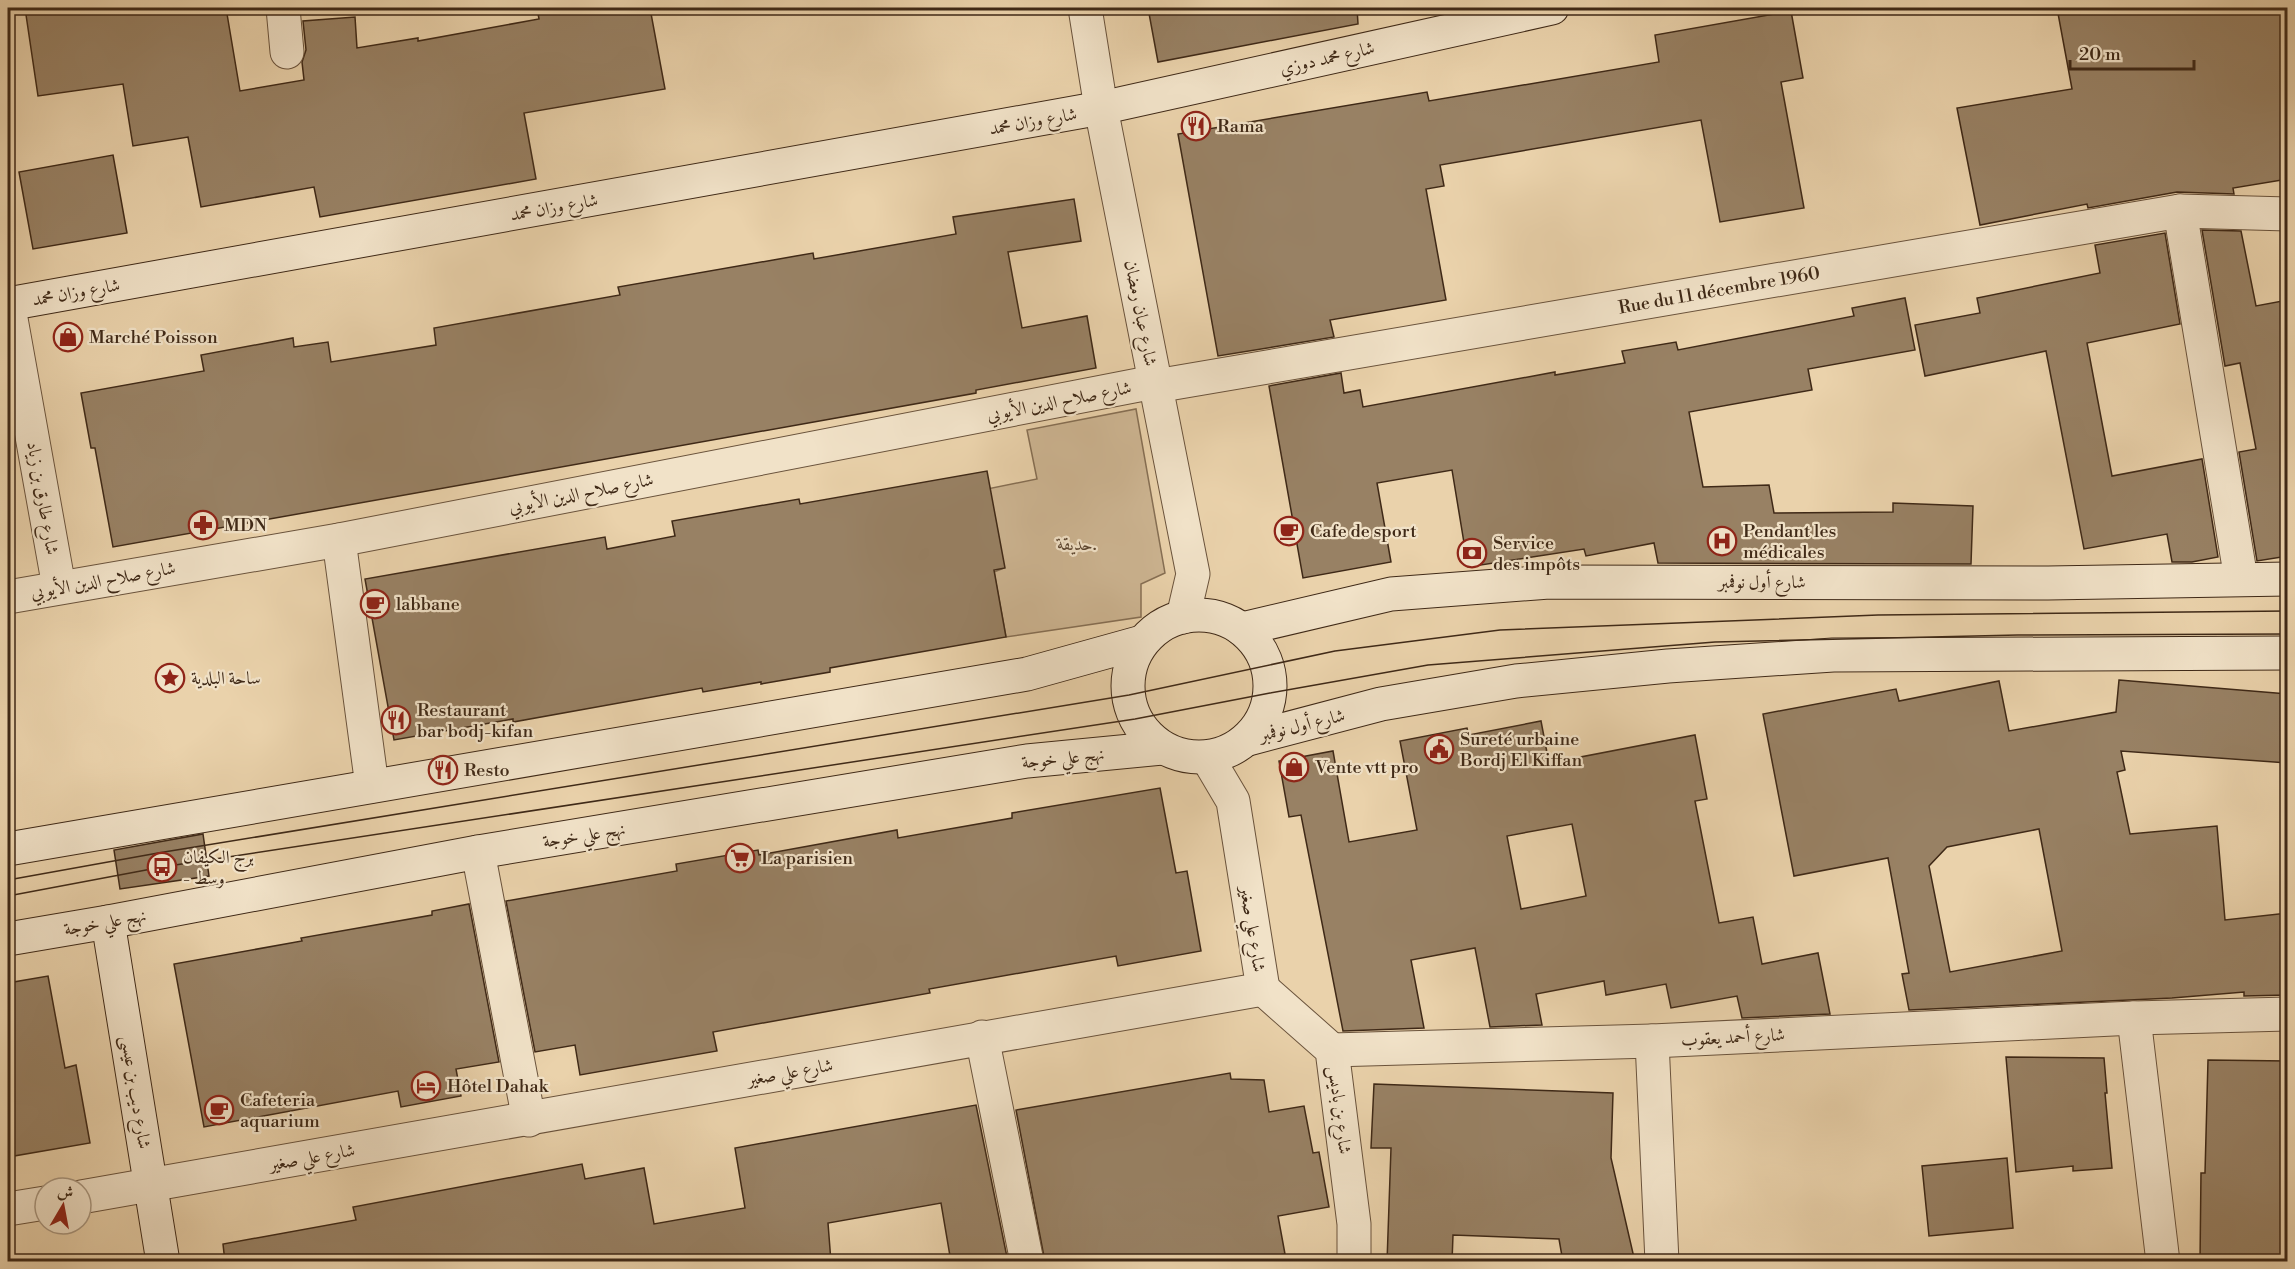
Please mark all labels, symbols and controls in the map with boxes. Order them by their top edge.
scale bar [2070,33,2194,71]
street label: شارع محمد دوزي [1278,36,1377,83]
text: 20 m [2079,43,2121,66]
street label: شارع وزان محمد [987,102,1079,143]
restaurant icon: Rama [1180,110,1212,142]
place label: Rama [1217,115,1265,138]
street label: شارع وزان محمد [508,188,600,229]
street label: شارع عبان رمضان [1116,258,1162,369]
street label: Rue du 11 décembre 1960 [1616,261,1822,320]
street label: شارع وزان محمد [30,273,122,314]
shop icon: Marché Poisson [52,321,84,353]
place label: Marché Poisson [89,326,218,349]
street label: شارع صلاح الدين الأيوبي [984,374,1134,431]
street label: شارع طارق بن زياد [18,440,64,557]
street label: شارع صلاح الدين الأيوبي [506,466,656,523]
pharmacy icon: MDN [187,509,219,541]
place label: MDN [224,514,268,537]
cafe icon: Cafe de sport [1273,515,1305,547]
place label: Cafe de sport [1310,520,1417,543]
place label: Pendant les médicales [1743,520,1837,564]
hospital icon: Pendant les médicales [1706,525,1738,557]
place label: Service des impôts [1493,532,1580,576]
park label: حديقة. [1055,533,1097,556]
bank icon: Service des impôts [1456,537,1488,569]
street label: شارع صلاح الدين الأيوبي [28,554,178,609]
street label: شارع أول نوفمبر [1716,569,1806,597]
cafe icon: labbane [359,588,391,620]
place label: labbane [396,593,460,616]
place icon: ساحة البلدية [154,662,186,694]
place label: ساحة البلدية [191,667,261,690]
place label: Restaurant bar bodj-kifan [417,699,533,743]
street label: شارع أول نوفمبر [1254,702,1348,751]
restaurant icon: Restaurant bar bodj-kifan [380,704,412,736]
place label: Sureté urbaine Bordj El Kiffan [1459,728,1582,772]
public building icon: Sureté urbaine Bordj El Kiffan [1423,733,1455,765]
street label: نهج علي خوجة [1020,743,1106,779]
shop icon: Vente vtt pro [1278,751,1310,783]
restaurant icon: Resto [427,754,459,786]
place label: Vente vtt pro [1314,756,1419,779]
place label: Resto [464,759,510,782]
street label: نهج علي خوجة [541,818,628,858]
supermarket icon: La parisien [724,842,756,874]
place label: برج الكيفان - وسط [183,846,254,890]
place label: La parisien [761,847,853,870]
bus stop icon: برج الكيفان - وسط [146,851,178,883]
street label: شارع علي صغير [1229,883,1271,974]
street label: نهج علي خوجة [62,904,149,946]
street label: شارع أحمد يعقوب [1680,1021,1786,1055]
street label: شارع ديب بن عيسى [112,1034,156,1151]
street label: شارع علي صغير [743,1054,836,1097]
street label: شارع بن باديس [1320,1064,1356,1156]
hotel icon: Hôtel Dahak [410,1070,442,1102]
place label: Hôtel Dahak [447,1075,550,1098]
place label: Cafeteria aquarium [240,1089,320,1133]
cafe icon: Cafeteria aquarium [203,1094,235,1126]
street label: شارع علي صغير [265,1139,358,1182]
north arrow [33,1176,93,1236]
text: ش [56,1181,75,1203]

